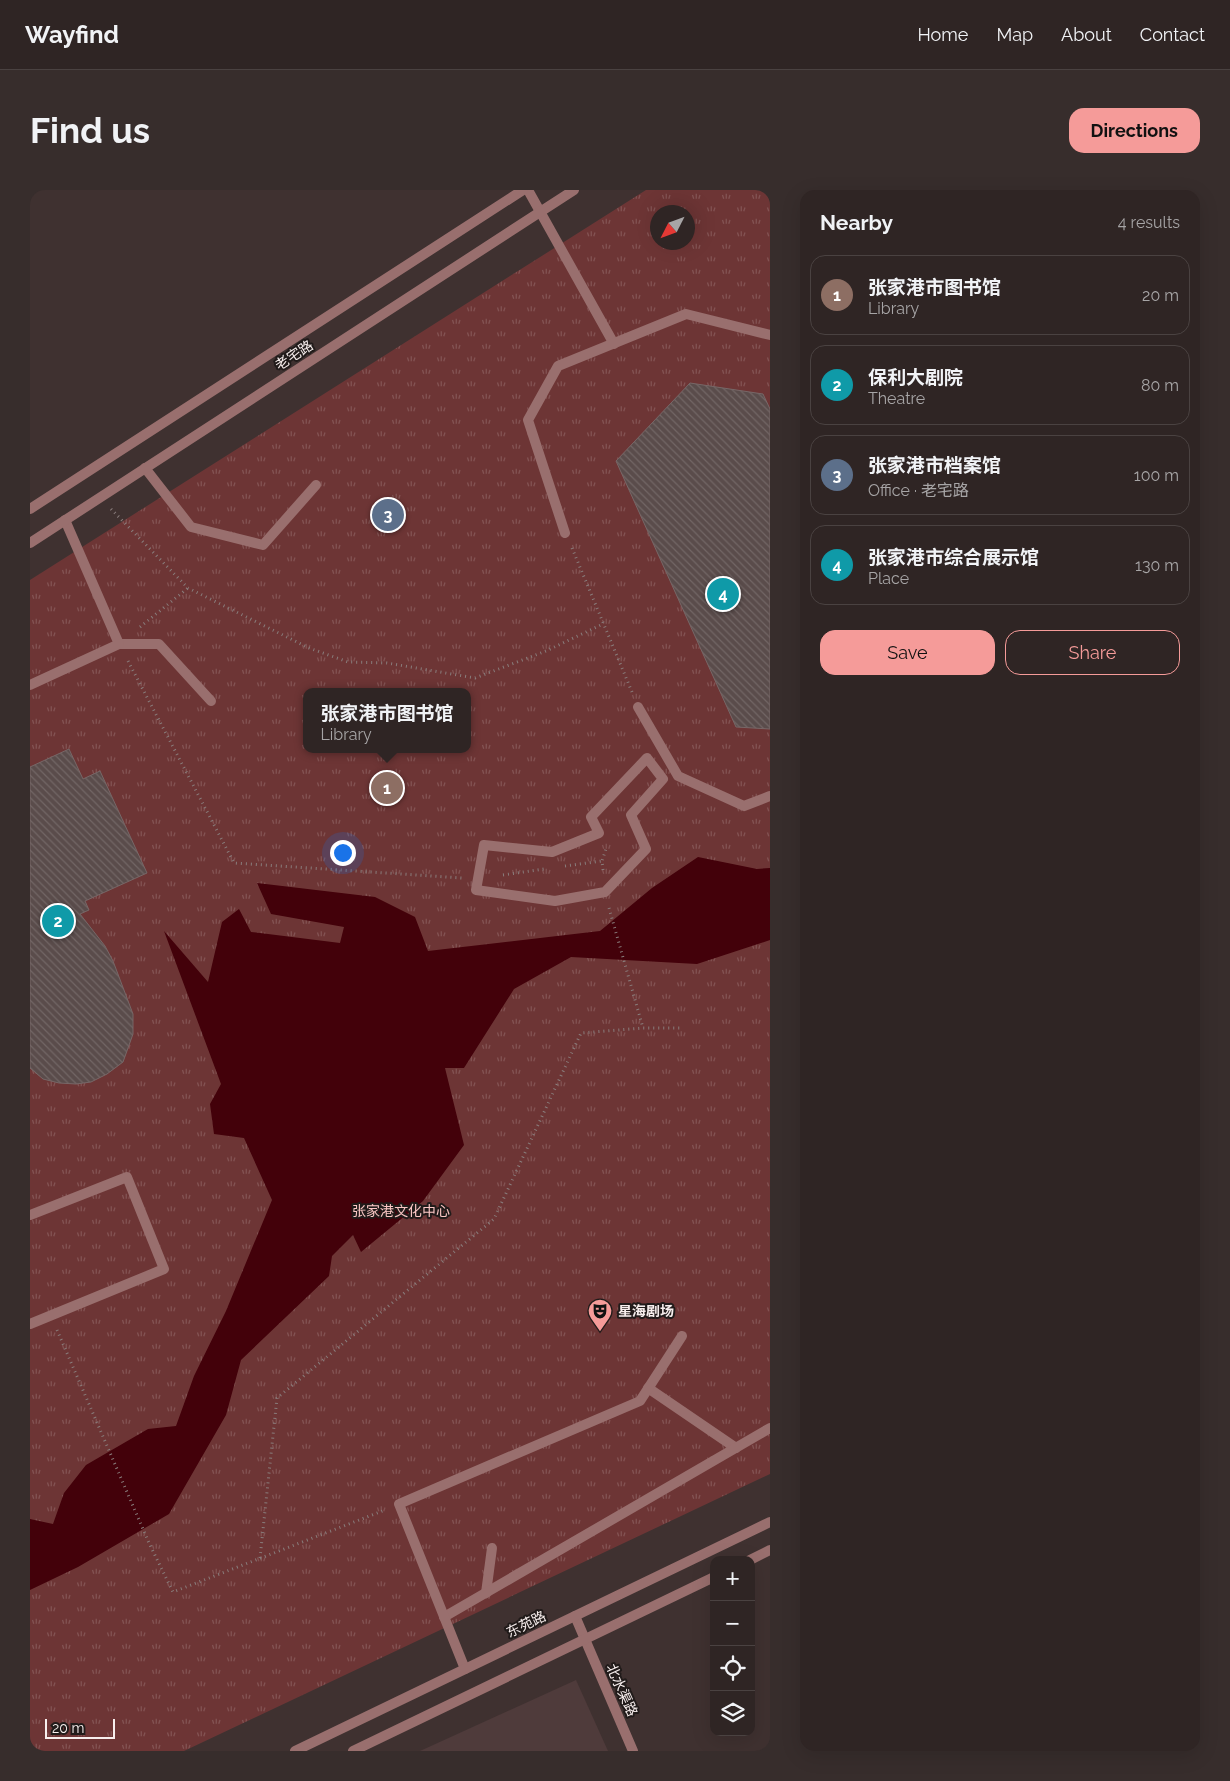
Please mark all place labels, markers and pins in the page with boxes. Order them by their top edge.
pin: 3 [372,496,404,534]
pin: 4 [707,575,739,613]
pin: 1 [371,769,403,807]
pin: 2 [42,902,74,940]
theatre icon: 星海剧场 [587,1298,613,1332]
place label: 星海剧场 [618,1303,674,1319]

